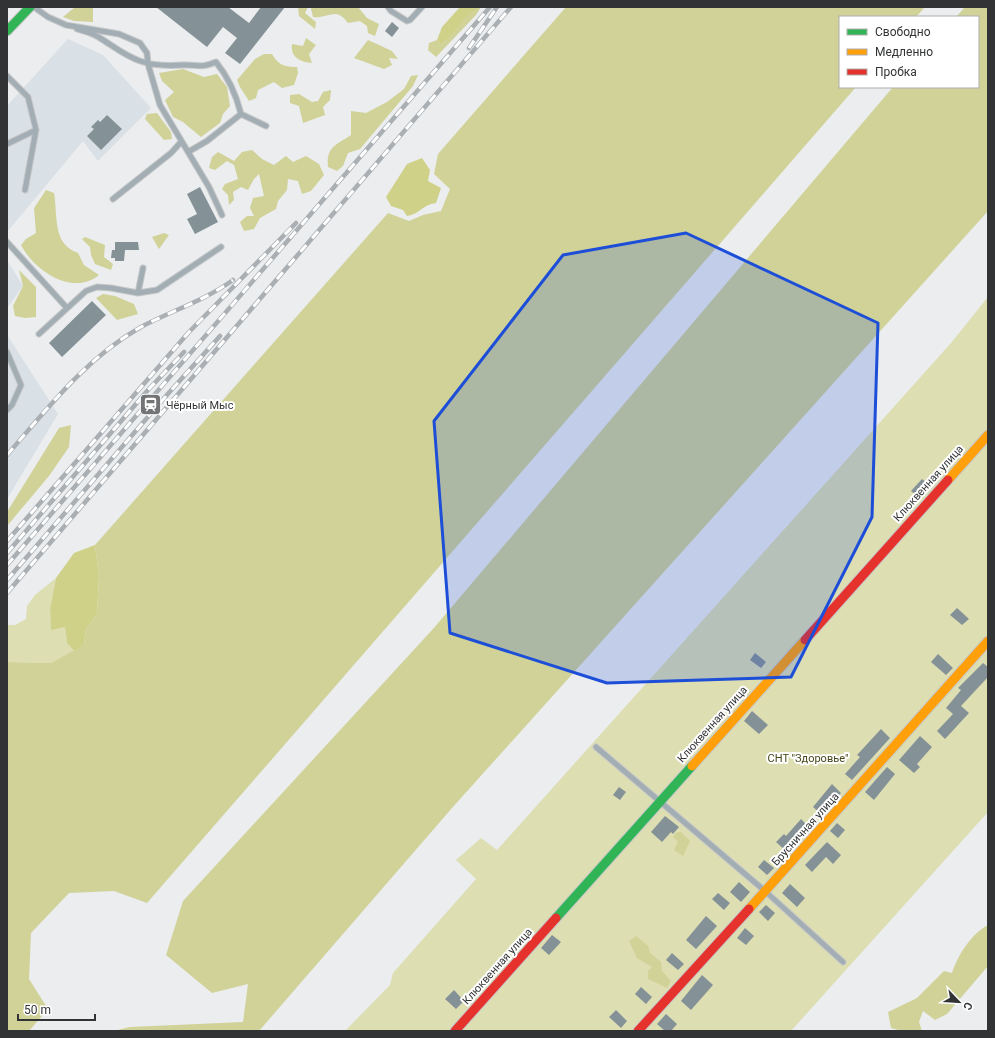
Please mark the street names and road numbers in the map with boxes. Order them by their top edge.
street label: Клюквенная улица [891,443,966,524]
street label: Клюквенная улица [675,684,750,765]
street label: Брусничная улица [769,790,842,869]
street label: Клюквенная улица [460,926,535,1007]

